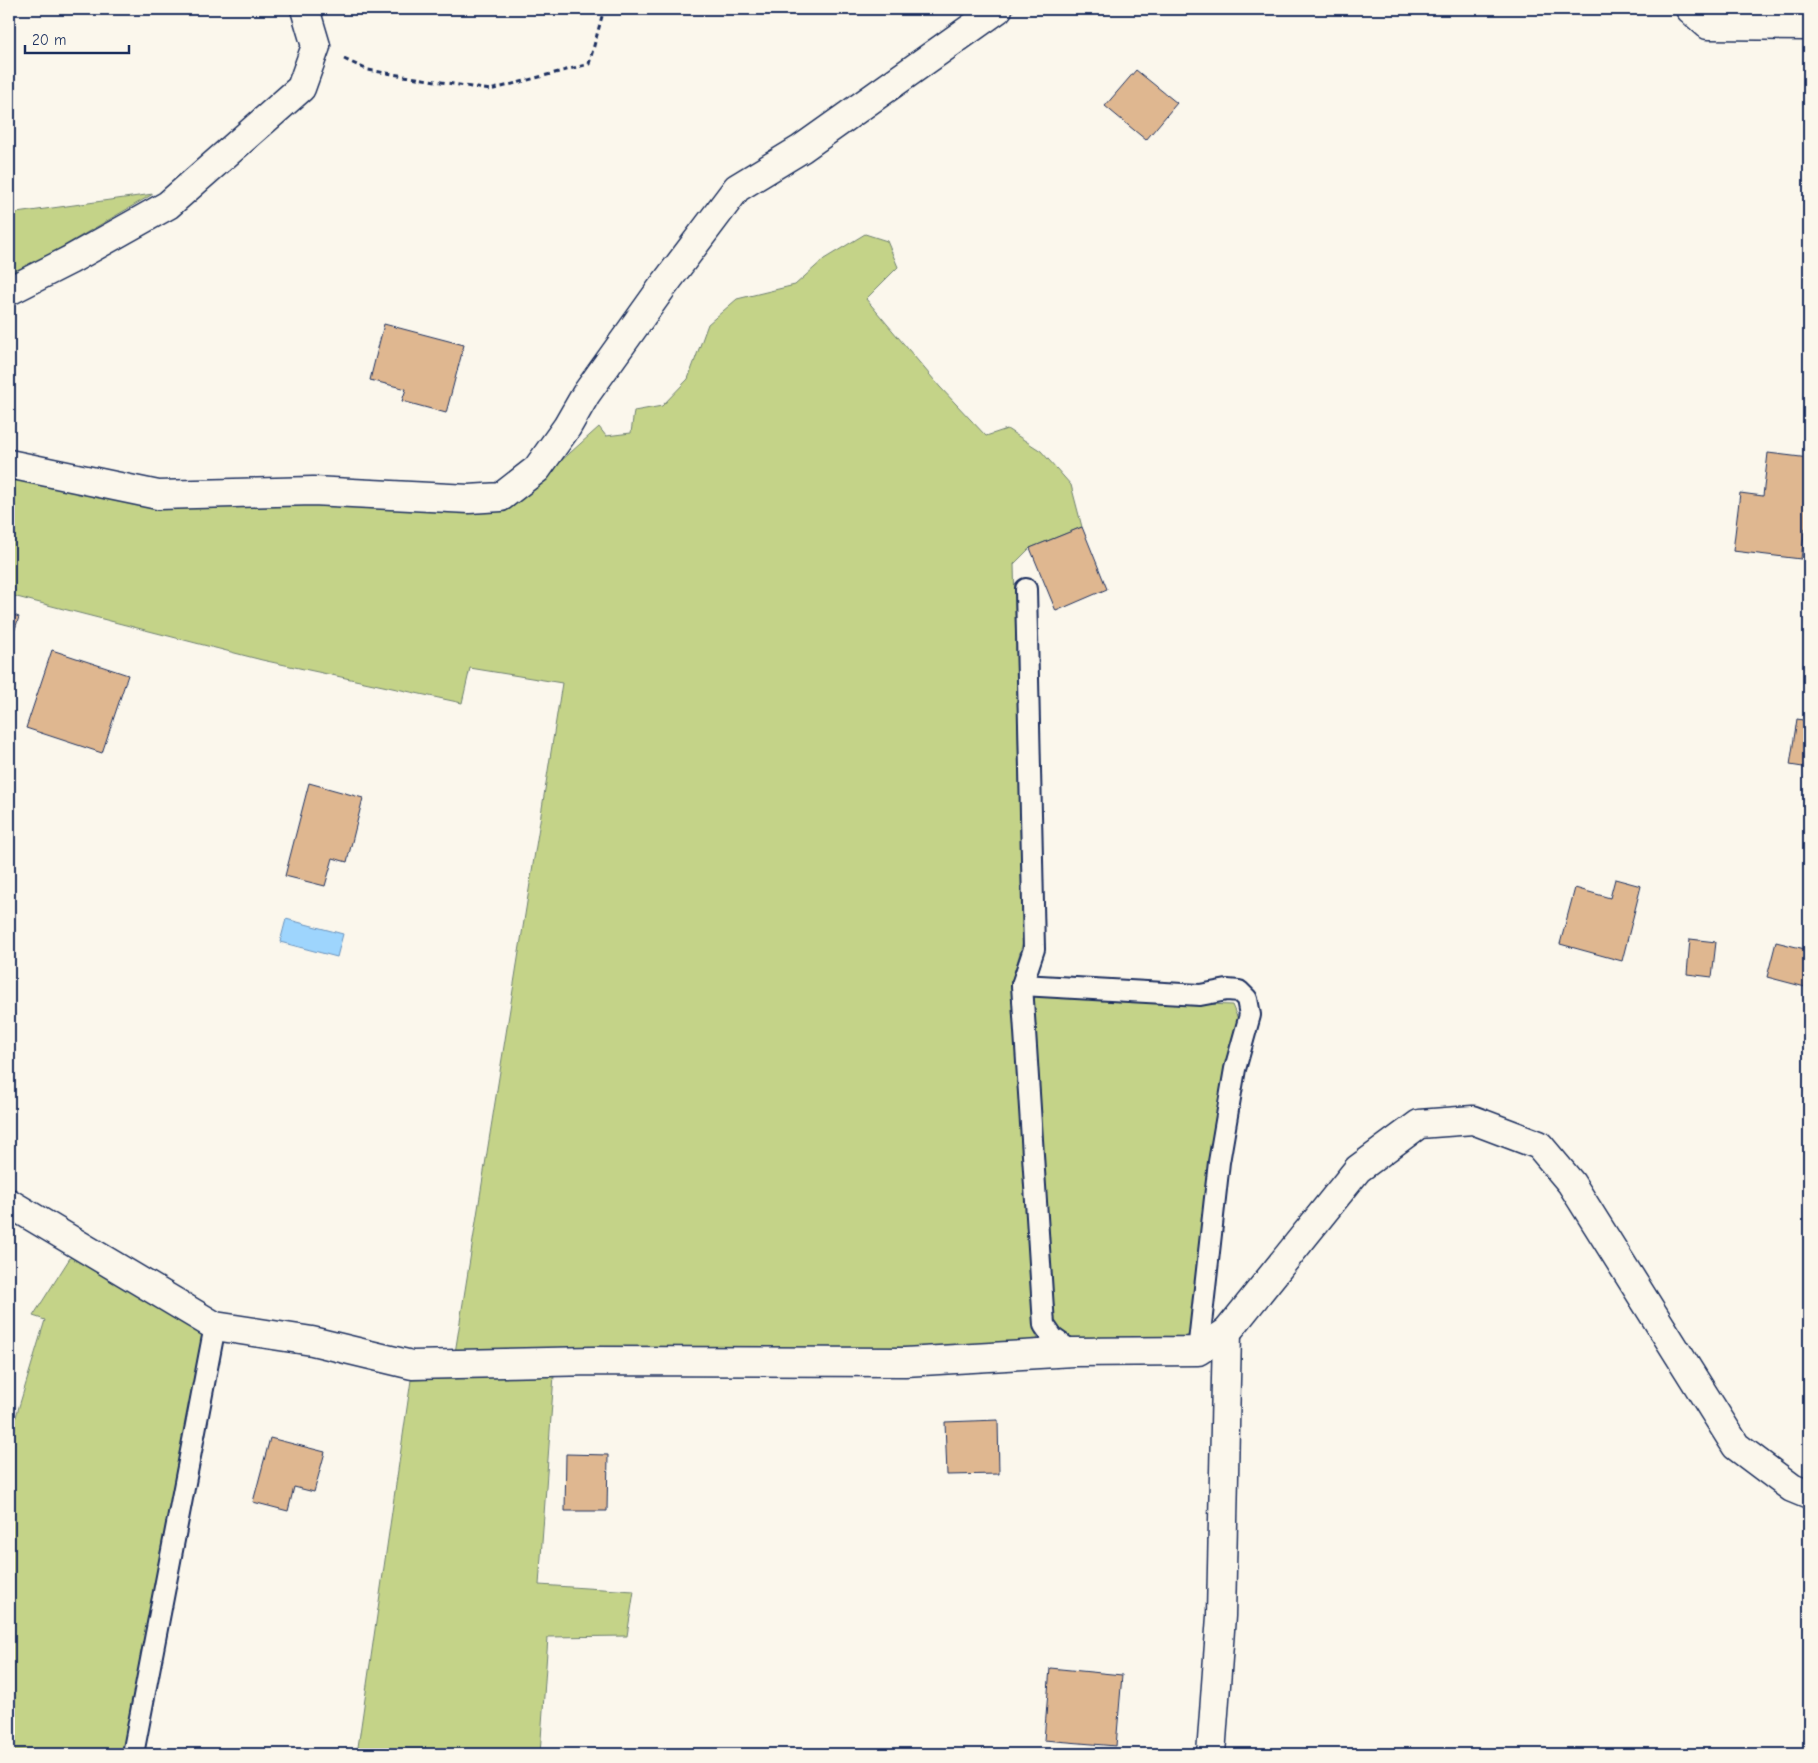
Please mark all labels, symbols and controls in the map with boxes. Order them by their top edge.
scale bar [25,22,129,54]
text: 20 m [32,31,66,49]

